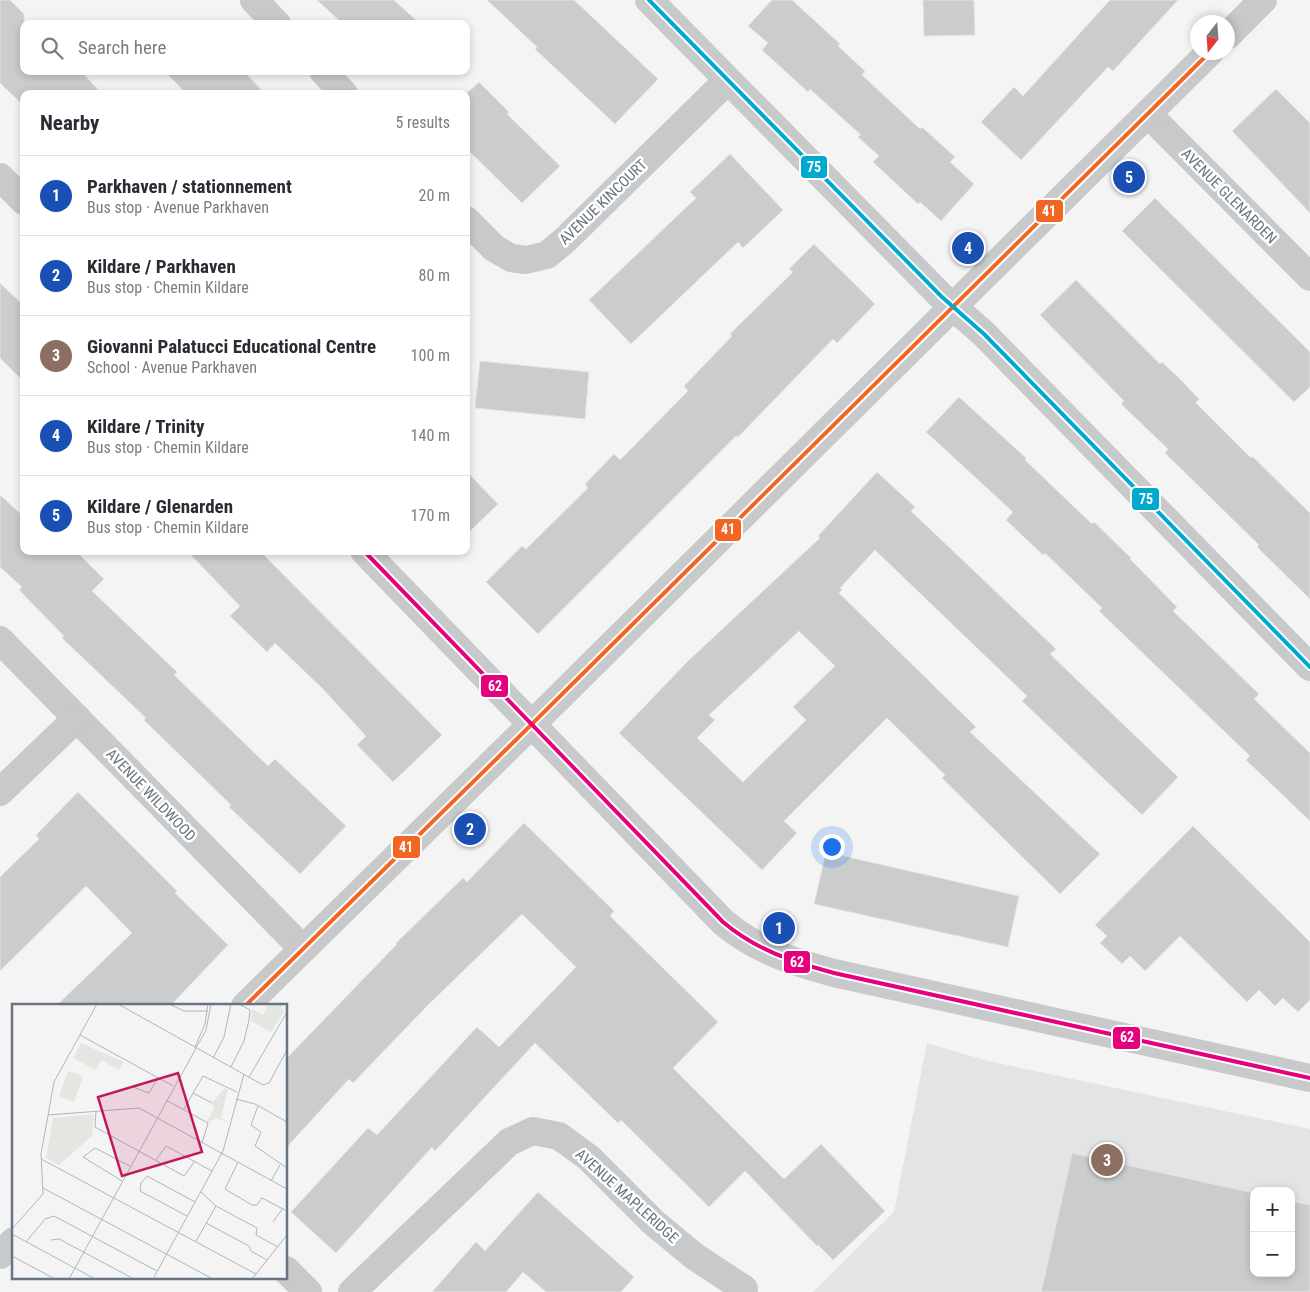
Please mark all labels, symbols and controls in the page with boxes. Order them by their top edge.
north arrow [1190,15,1235,60]
search box [20,20,470,75]
icon: search [38,34,66,62]
text: Search here [78,36,166,59]
text: Nearby [40,111,99,135]
text: 5 results [395,113,450,132]
street label: AVENUE GLENARDEN [1178,145,1280,247]
line badge: 75 [800,155,828,179]
street label: AVENUE KINCOURT [555,156,651,248]
pin: 5 [1113,158,1145,196]
text: 75 [807,159,821,175]
text: Parkhaven / stationnement [87,175,292,198]
text: 1 [52,186,60,205]
text: 20 m [418,186,450,205]
text: Bus stop · Avenue Parkhaven [87,198,269,217]
line badge: 41 [1035,199,1064,223]
text: 41 [1042,203,1056,219]
pin: 4 [952,229,984,267]
text: Kildare / Parkhaven [87,255,236,278]
text: 2 [52,266,60,285]
text: 80 m [418,266,450,285]
text: Bus stop · Chemin Kildare [87,278,249,297]
text: Giovanni Palatucci Educational Centre [87,335,376,358]
text: 3 [52,346,60,365]
text: 100 m [411,346,450,365]
text: School · Avenue Parkhaven [87,358,257,377]
text: Kildare / Trinity [87,415,204,438]
text: 4 [52,426,60,445]
text: 140 m [411,426,450,445]
text: Bus stop · Chemin Kildare [87,438,249,457]
line badge: 75 [1131,487,1160,511]
text: 75 [1139,491,1153,507]
text: Kildare / Glenarden [87,495,233,518]
text: 5 [52,506,60,525]
text: 170 m [411,506,450,525]
text: Bus stop · Chemin Kildare [87,518,249,537]
line badge: 41 [714,518,742,542]
text: 41 [721,521,735,537]
line badge: 62 [480,674,509,698]
text: 62 [488,678,502,694]
street label: AVENUE WILDWOOD [102,745,200,845]
pin: 2 [454,810,486,848]
your location [819,834,845,860]
line badge: 41 [392,835,421,859]
text: 41 [399,839,413,855]
pin: 1 [763,909,795,947]
line badge: 62 [783,950,811,974]
text: 62 [790,954,804,970]
inset map [12,1004,288,1280]
line badge: 62 [1112,1026,1141,1050]
text: 62 [1120,1029,1134,1045]
pin: 3 [1091,1141,1123,1179]
street label: AVENUE MAPLERIDGE [572,1145,682,1247]
map controls [1250,1187,1295,1277]
button: + [1250,1187,1295,1232]
button: − [1250,1232,1295,1277]

